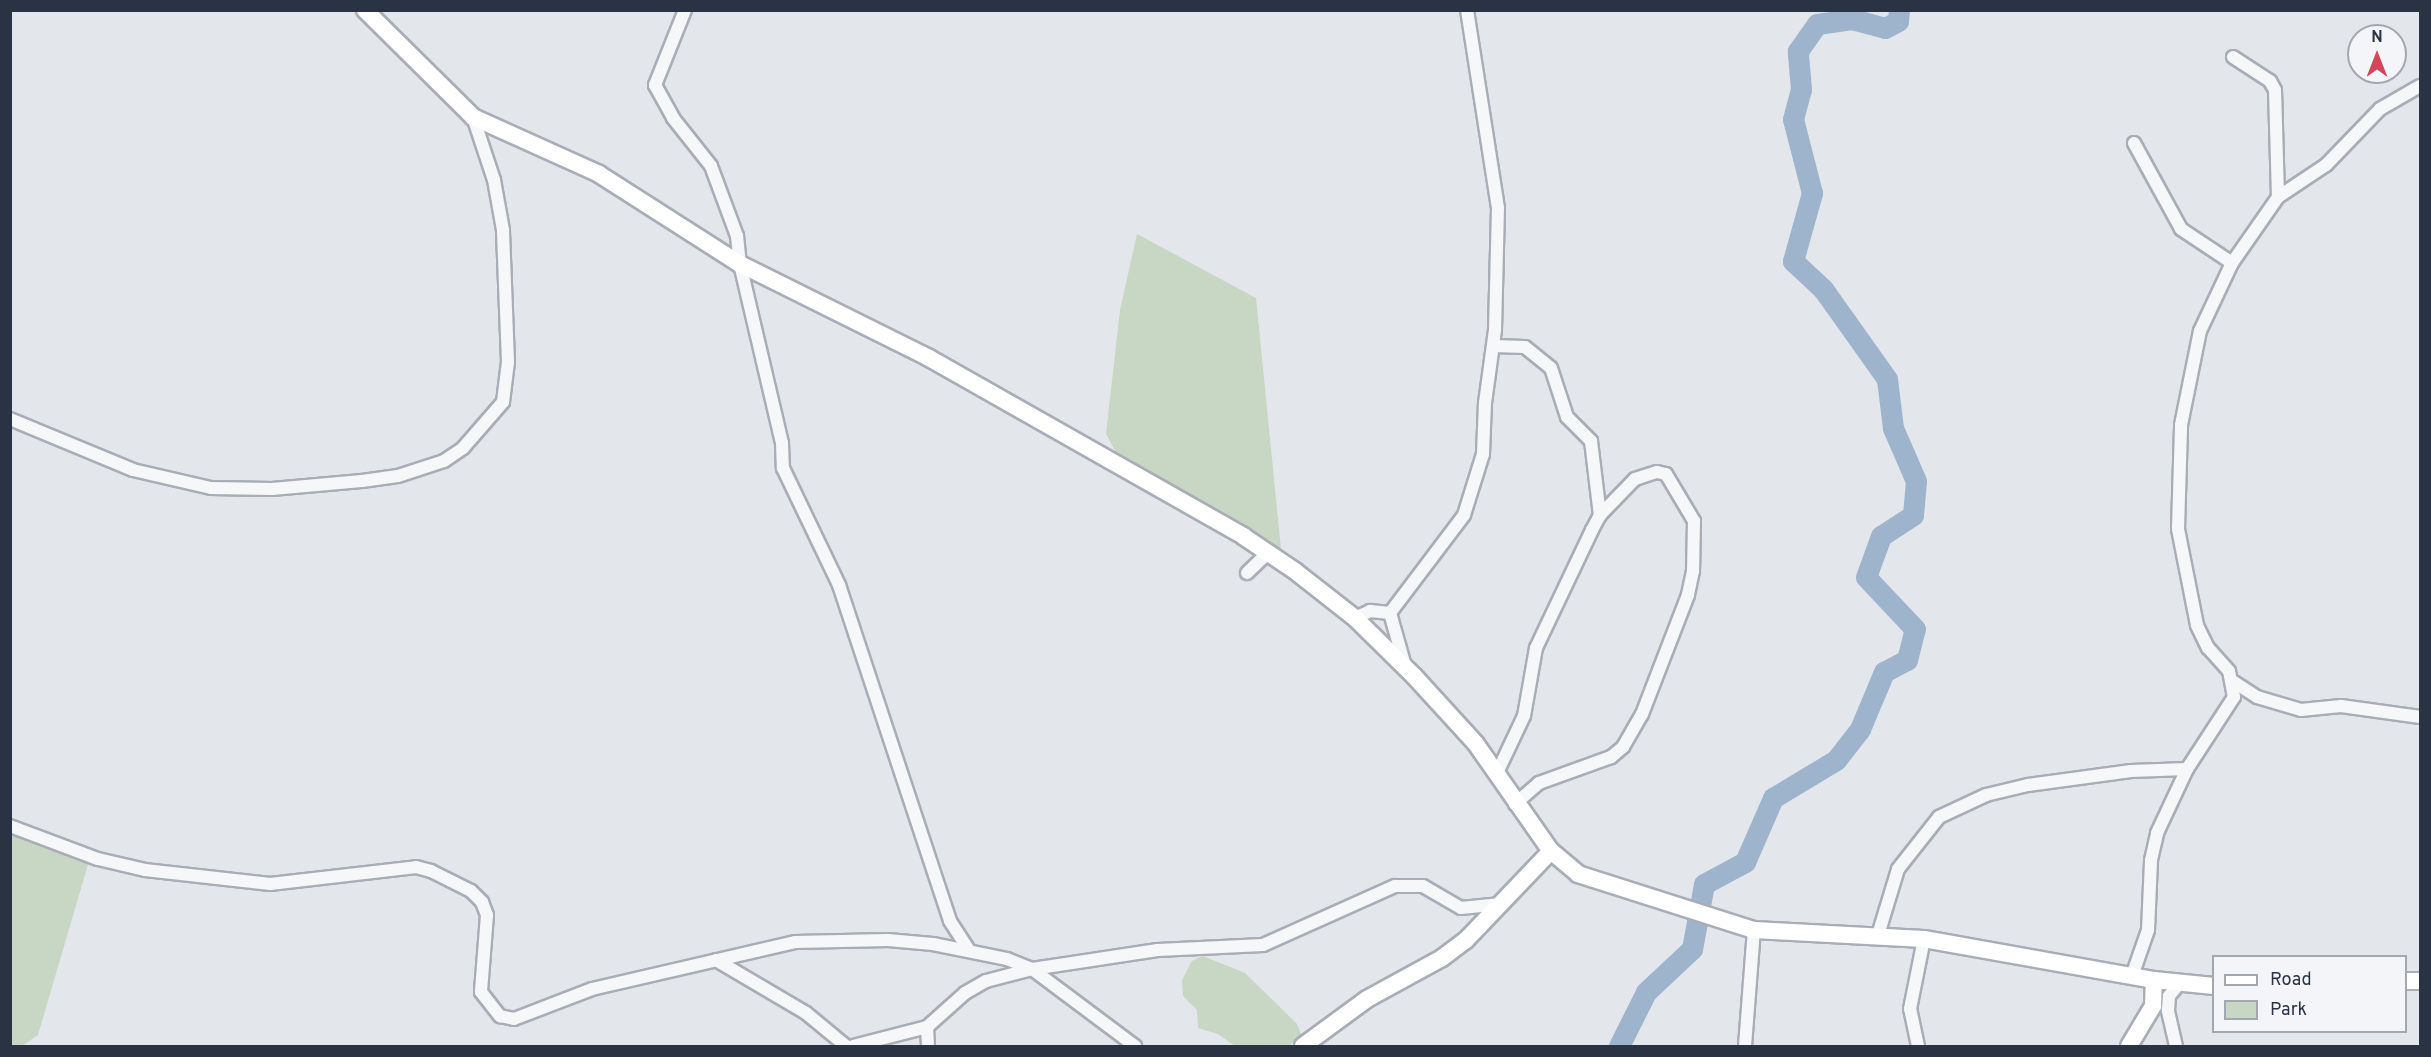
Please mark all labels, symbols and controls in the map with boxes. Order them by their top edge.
north arrow [2347,24,2407,84]
text: N [2371,28,2383,48]
legend [2212,955,2407,1033]
text: Road [2270,969,2312,992]
text: Park [2270,999,2307,1022]

